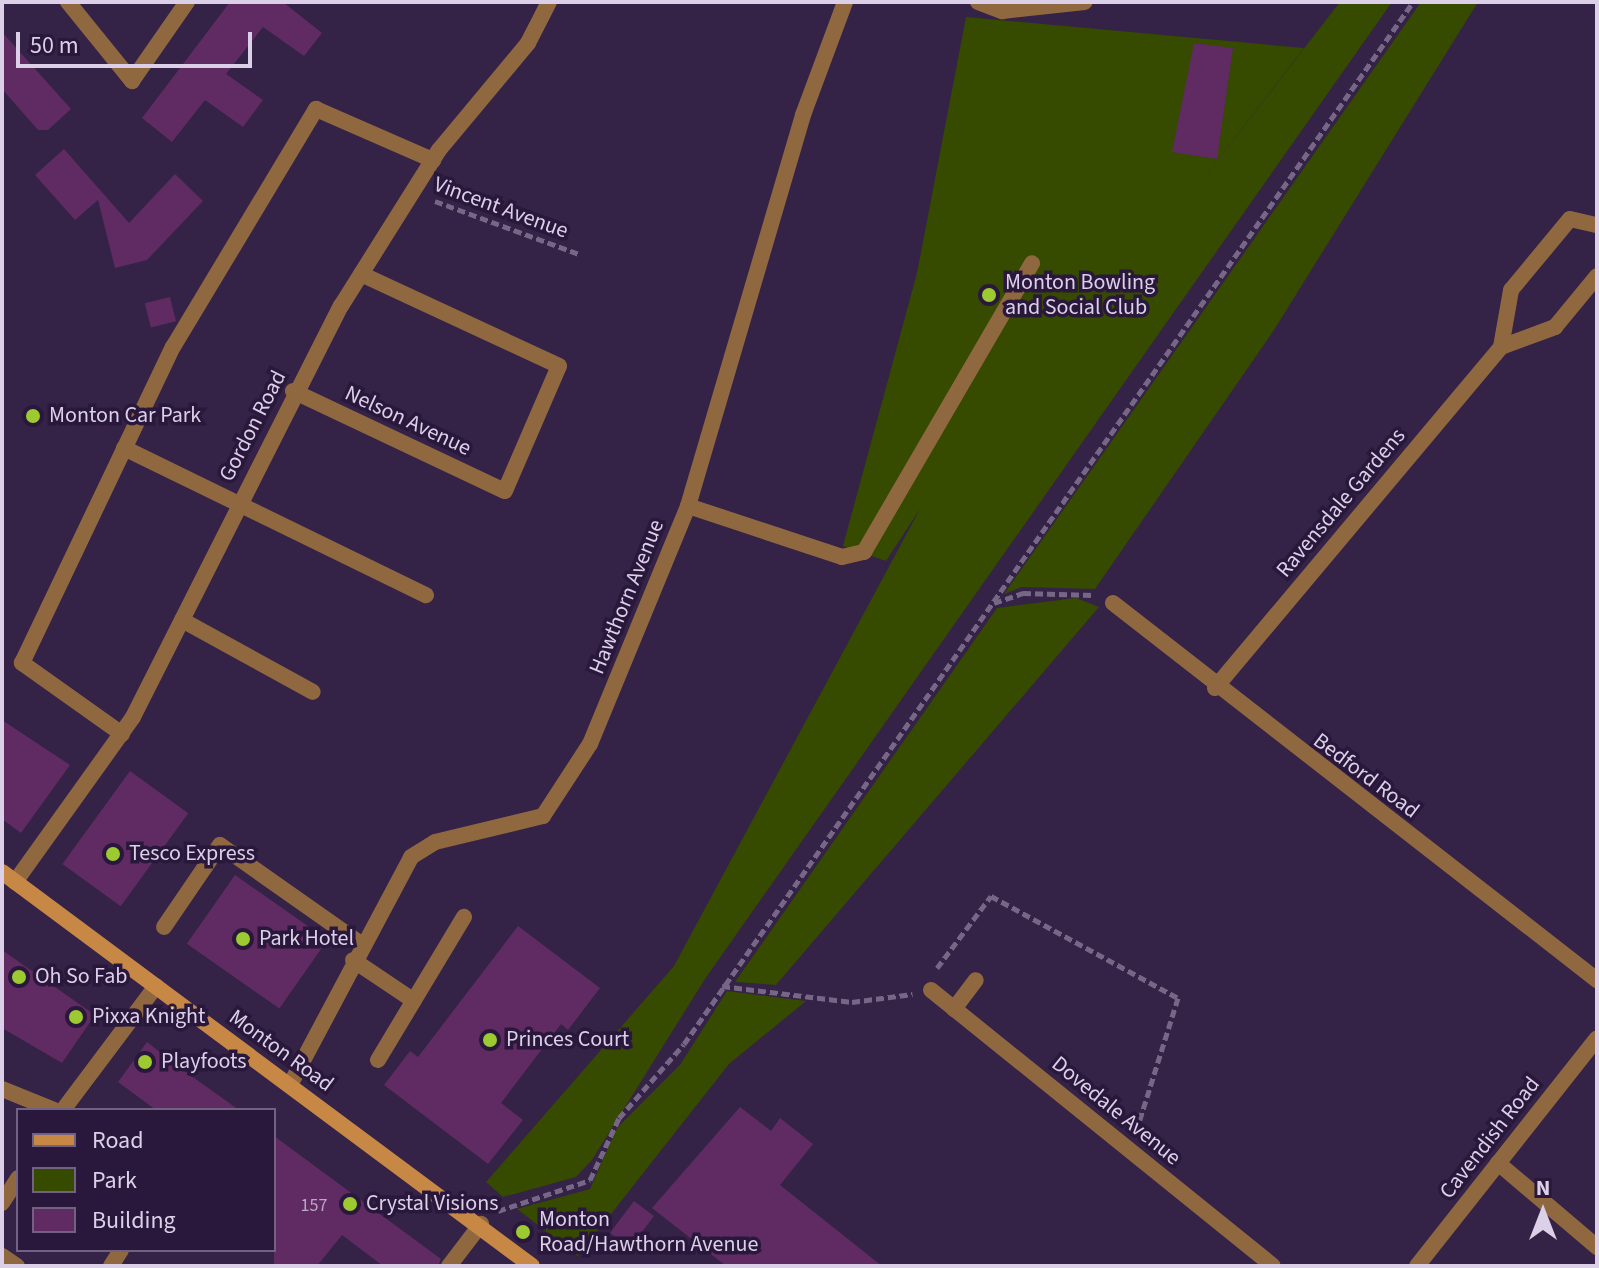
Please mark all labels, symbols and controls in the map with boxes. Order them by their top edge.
scale bar [20,16,256,66]
text: 50 m [30,28,79,63]
street label: Vincent Avenue [430,171,572,245]
place label: Monton Bowling and Social Club [1005,269,1155,320]
marker: Monton Bowling and Social Club [980,286,998,304]
street label: Gordon Road [214,366,292,486]
street label: Nelson Avenue [341,380,475,462]
place label: Monton Car Park [49,403,201,429]
marker: Monton Car Park [24,407,42,425]
street label: Ravensdale Gardens [1271,423,1411,583]
street label: Hawthorn Avenue [584,516,670,678]
street label: Bedford Road [1308,728,1424,824]
place label: Tesco Express [129,841,255,867]
marker: Tesco Express [104,845,122,863]
place label: Park Hotel [259,926,354,952]
marker: Park Hotel [234,930,252,948]
place label: Oh So Fab [35,964,127,990]
marker: Oh So Fab [10,968,28,986]
place label: Pixxa Knight [92,1004,205,1030]
street label: Monton Road [224,1004,338,1098]
marker: Pixxa Knight [67,1008,85,1026]
place label: Princes Court [506,1027,629,1053]
marker: Princes Court [481,1031,499,1049]
place label: Playfoots [161,1049,247,1075]
street label: Dovedale Avenue [1046,1051,1186,1171]
marker: Playfoots [136,1053,154,1071]
street label: Cavendish Road [1434,1072,1546,1204]
legend [16,1108,276,1252]
text: Road [92,1123,144,1158]
text: Park [92,1163,137,1198]
north arrow [1503,1172,1583,1252]
text: N [1536,1172,1550,1204]
place label: Crystal Visions [366,1191,498,1217]
house number: 157 [301,1195,327,1217]
marker: Crystal Visions [341,1195,359,1213]
text: Building [92,1203,176,1238]
place label: Monton Road/Hawthorn Avenue [539,1206,758,1258]
marker: Monton Road/Hawthorn Avenue [514,1223,532,1241]

